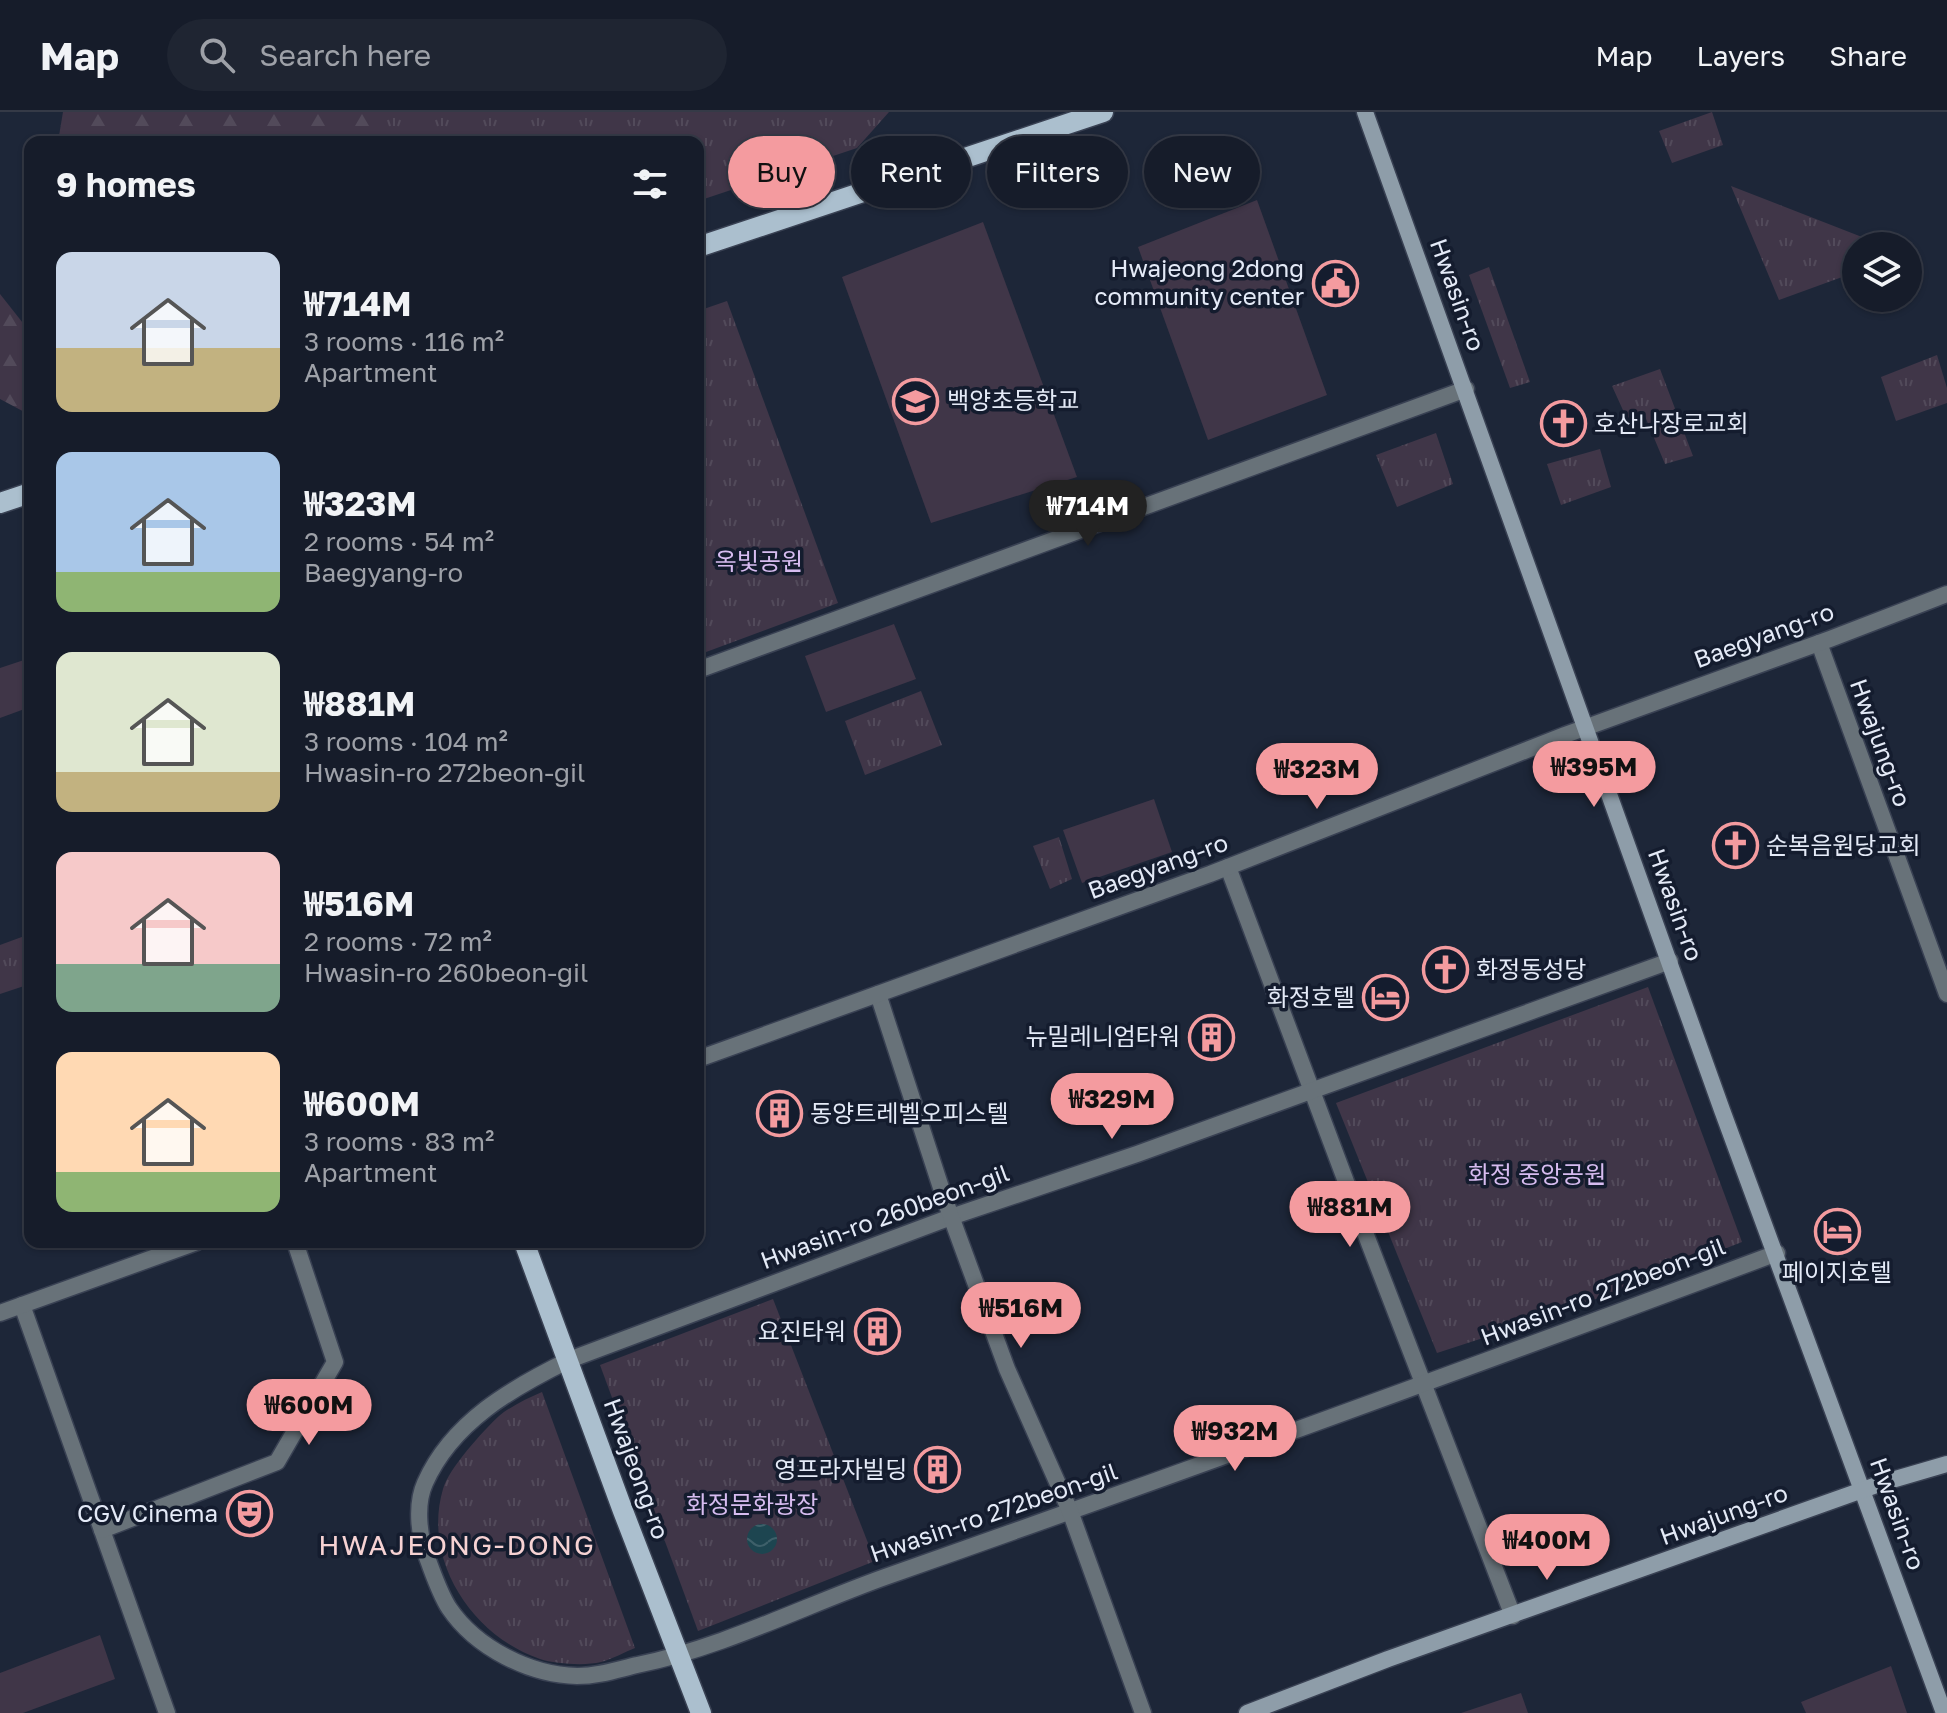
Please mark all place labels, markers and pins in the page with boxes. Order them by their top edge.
place label: Hwajeong 2dong community center [1094,253,1304,310]
public building icon: Hwajeong 2dong community center [1311,259,1359,307]
school or university icon: 백양초등학교 [892,377,940,425]
place label: 백양초등학교 [947,385,1079,414]
church icon: 호산나장로교회 [1539,400,1587,448]
place label: 호산나장로교회 [1594,408,1749,437]
pin: ₩714M [1032,480,1144,548]
pin: ₩395M [1538,741,1650,809]
pin: ₩323M [1261,743,1373,811]
church icon: 순복음원당교회 [1711,822,1759,870]
place label: 순복음원당교회 [1766,830,1921,859]
church icon: 화정동성당 [1421,946,1469,994]
place label: 화정동성당 [1476,954,1586,983]
hotel icon: 화정호텔 [1362,974,1410,1022]
place label: 화정호텔 [1267,982,1355,1011]
building icon: 뉴밀레니엄타워 [1187,1013,1235,1061]
place label: 뉴밀레니엄타워 [1025,1021,1180,1050]
pin: ₩329M [1056,1073,1168,1141]
building icon: 동양트레벨오피스텔 [755,1090,803,1138]
place label: 동양트레벨오피스텔 [810,1098,1009,1127]
pin: ₩881M [1294,1181,1406,1249]
hotel icon: 페이지호텔 [1813,1207,1861,1255]
place label: 페이지호텔 [1782,1257,1892,1286]
pin: ₩516M [965,1282,1077,1350]
building icon: 요진타워 [853,1308,901,1356]
place label: 요진타워 [758,1316,846,1345]
pin: ₩600M [253,1379,365,1447]
pin: ₩932M [1179,1405,1291,1473]
building icon: 영프라자빌딩 [914,1446,962,1494]
place label: 영프라자빌딩 [775,1454,907,1483]
theatre icon: CGV Cinema [225,1490,273,1538]
place label: CGV Cinema [77,1498,218,1527]
pin: ₩400M [1491,1514,1603,1582]

